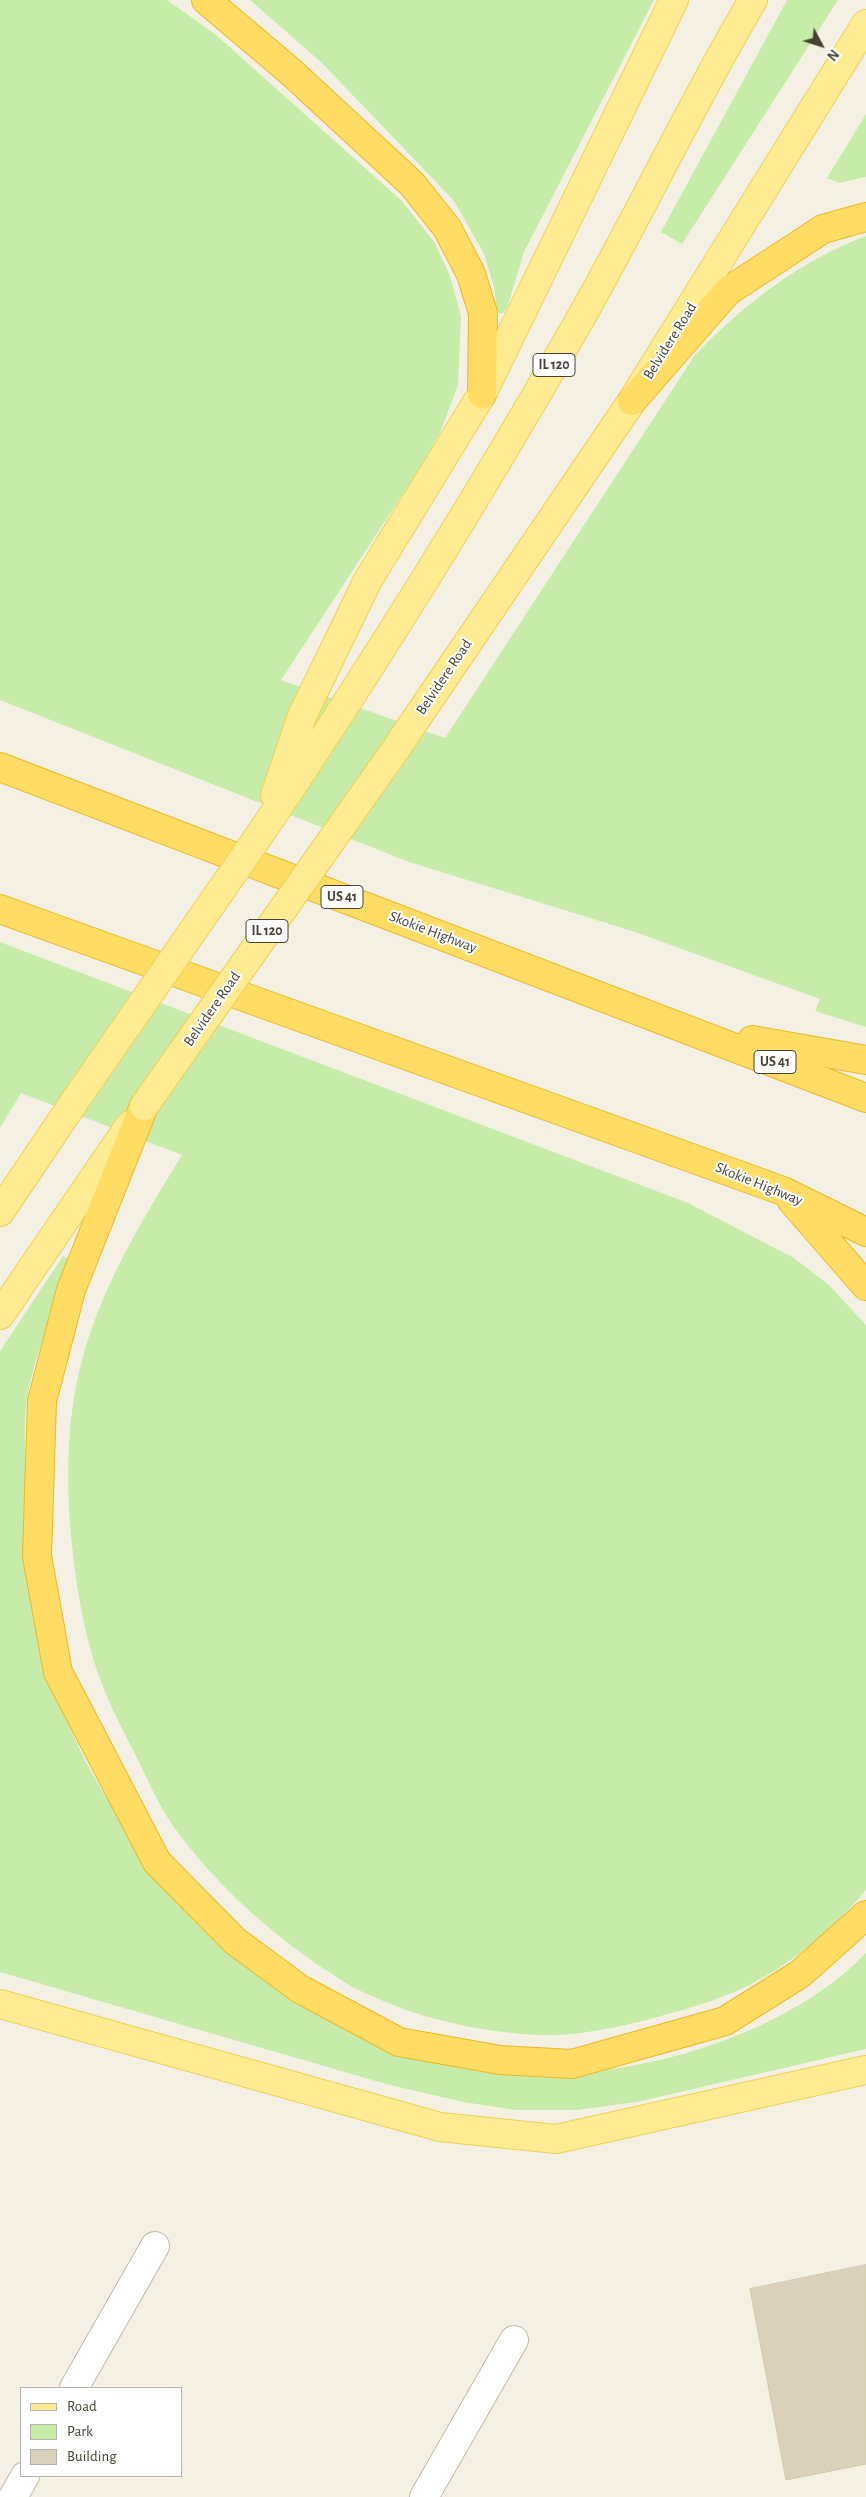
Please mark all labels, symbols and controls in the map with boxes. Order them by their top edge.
north arrow [796,20,846,70]
text: N [824,46,841,63]
street label: Belvidere Road [639,299,701,383]
road number: IL 120 [533,354,575,376]
street label: Belvidere Road [412,636,476,718]
road number: US 41 [321,886,363,909]
street label: Skokie Highway [387,907,479,957]
road number: IL 120 [246,919,288,942]
street label: Belvidere Road [180,968,244,1050]
road number: US 41 [754,1050,796,1074]
street label: Skokie Highway [713,1158,805,1210]
legend [20,2387,182,2477]
text: Road [67,2399,97,2414]
text: Park [67,2424,93,2439]
text: Building [67,2449,117,2464]

